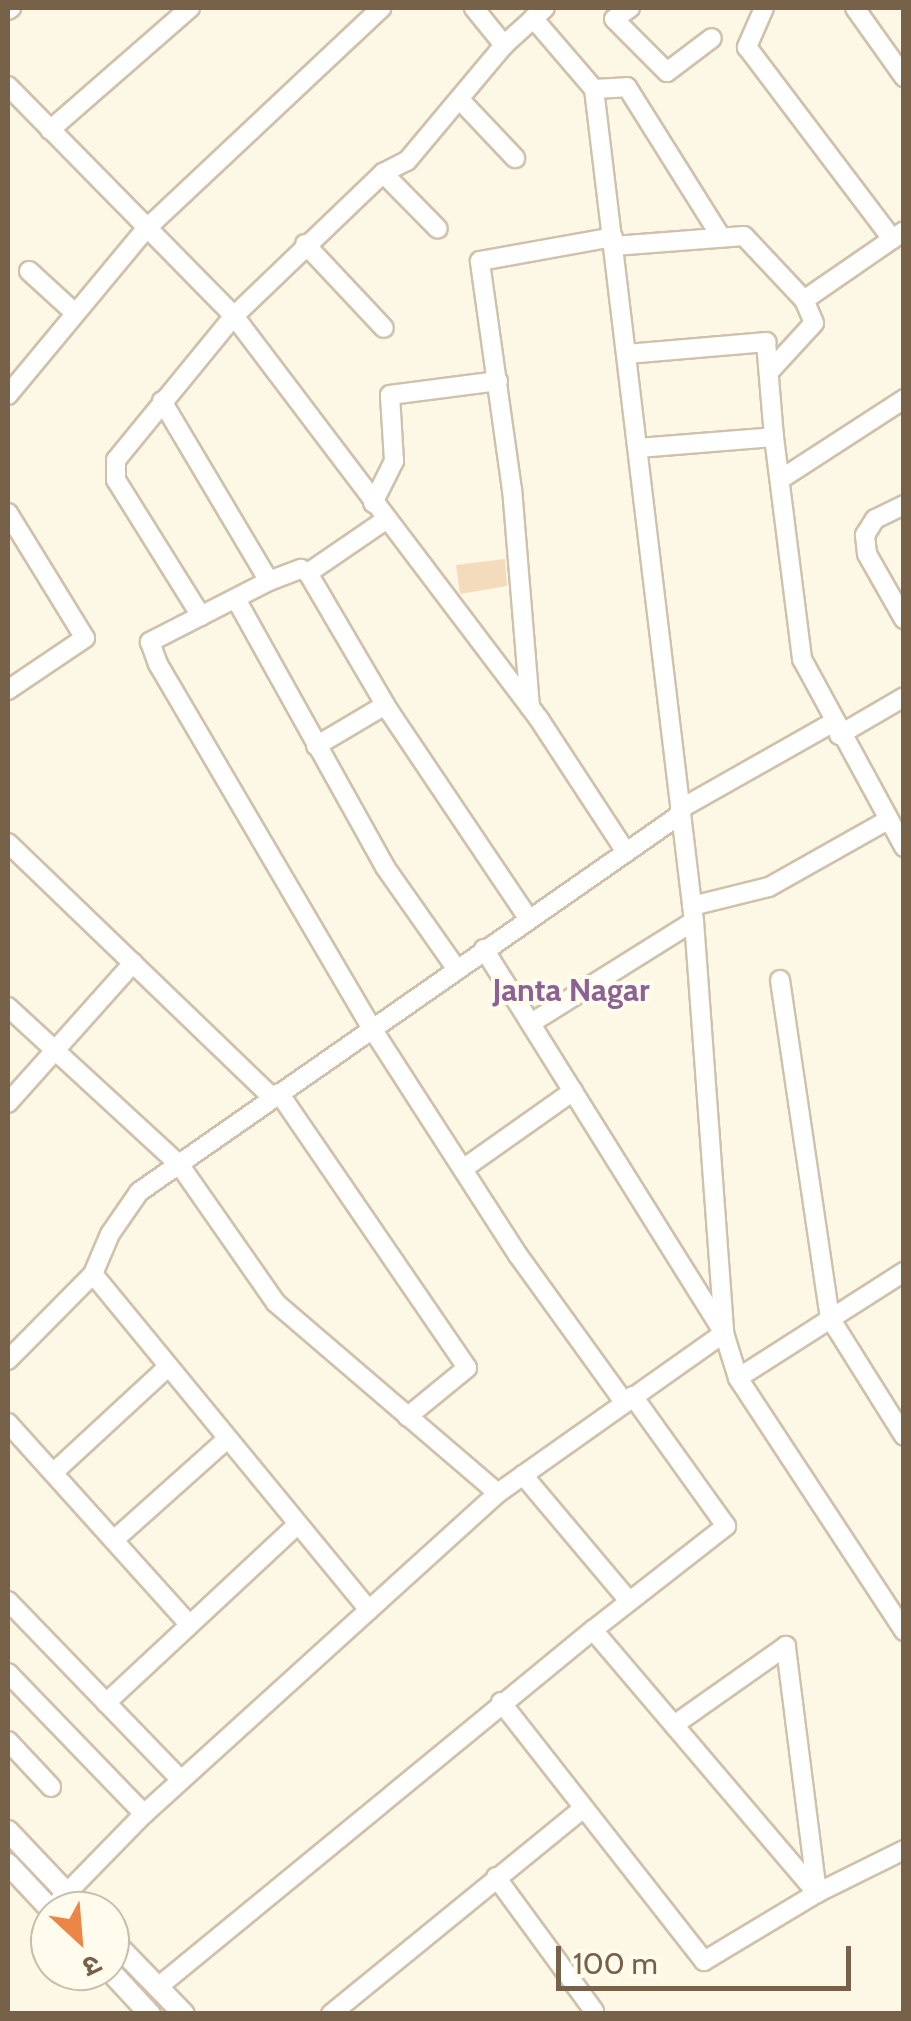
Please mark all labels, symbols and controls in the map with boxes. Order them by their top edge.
district label: Janta Nagar [492,971,650,1009]
north arrow [30,1891,130,1991]
scale bar [561,1926,856,1988]
text: 100 m [573,1945,658,1982]
text: उ [77,1947,107,1985]

